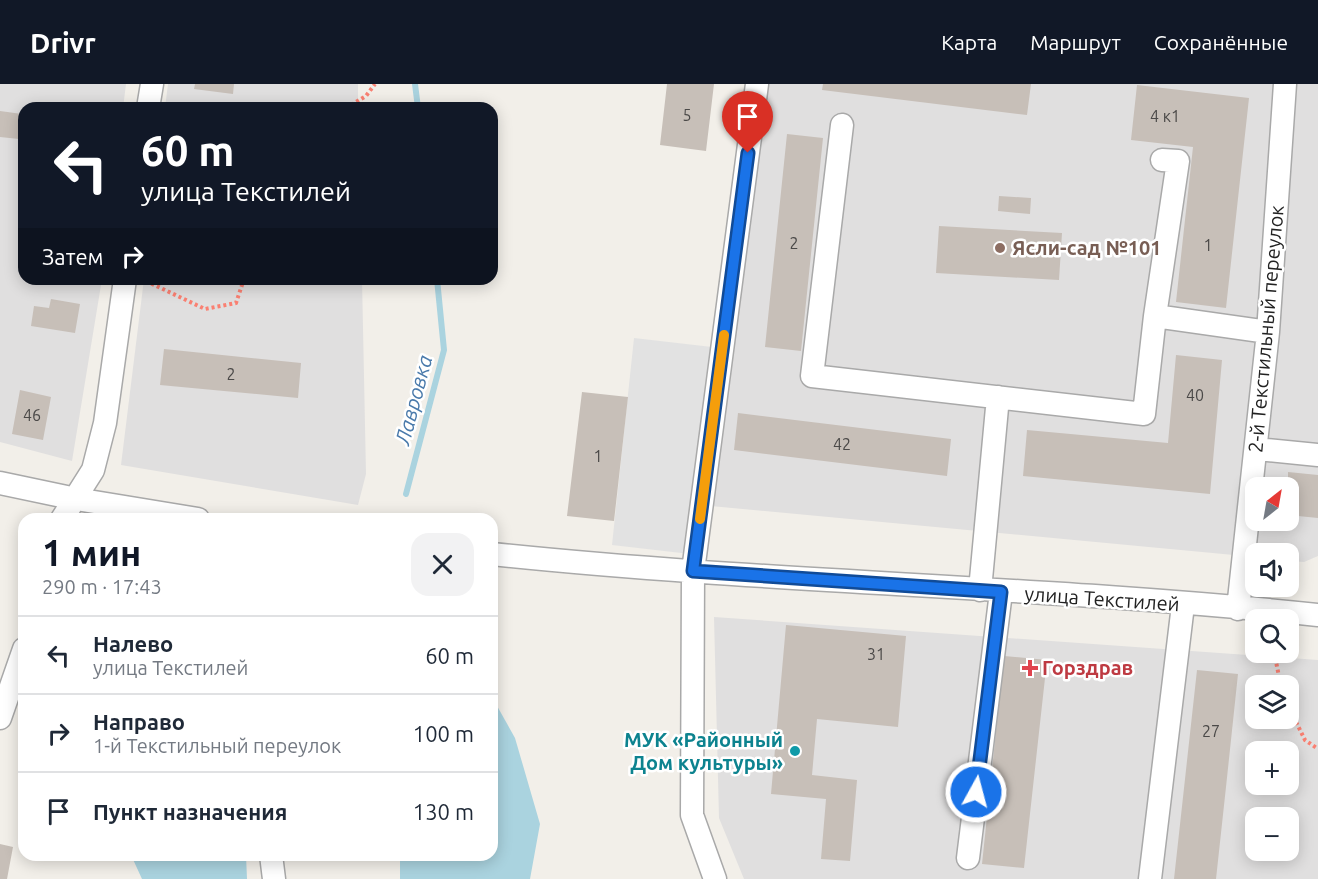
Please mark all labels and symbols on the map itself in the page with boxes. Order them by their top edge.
pin [722,91,773,153]
house number: 5 [682,106,692,124]
house number: 4 к1 [1150,107,1180,125]
street label: 2-й Текстильный переулок [1243,204,1288,454]
house number: 2 [789,234,799,252]
place label: Ясли-сад №101 [1012,236,1162,259]
house number: 1 [1203,236,1213,254]
marker: Ясли-сад №101 [993,241,1007,255]
water label: Лавровка [389,352,436,448]
house number: 2 [226,365,236,383]
house number: 40 [1186,386,1204,404]
house number: 46 [23,406,41,424]
house number: 42 [833,435,851,453]
house number: 1 [593,447,603,465]
north arrow [1245,477,1299,531]
street label: улица Текстилей [1024,582,1180,615]
house number: 31 [867,645,885,663]
place label: Горздрав [1042,656,1133,679]
marker: Горздрав [1023,661,1037,675]
house number: 27 [1202,722,1220,740]
place label: МУК «Районный Дом культуры» [624,728,783,774]
marker: МУК «Районный Дом культуры» [788,744,802,758]
position arrow [944,760,1008,824]

